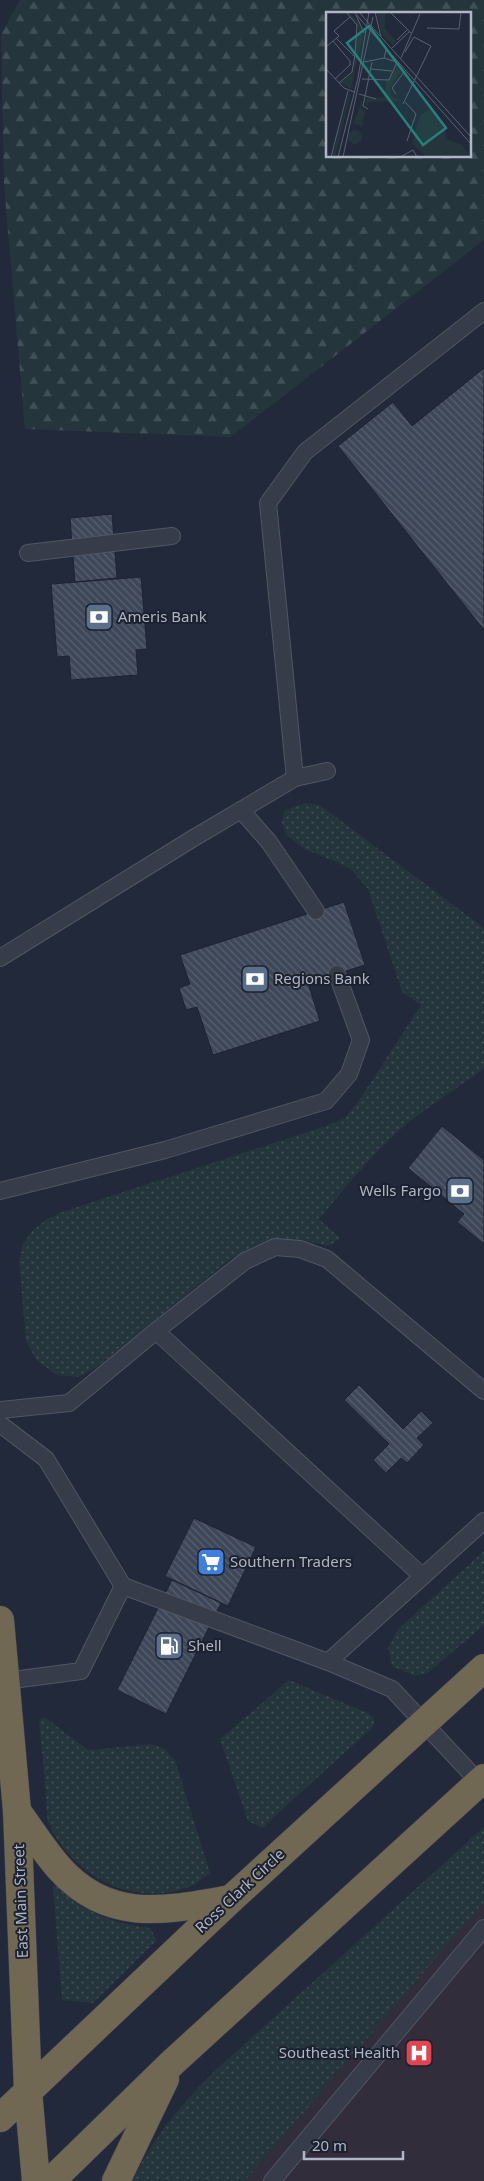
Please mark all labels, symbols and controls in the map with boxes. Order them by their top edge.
inset map [326,12,472,158]
bank icon: Ameris Bank [84,602,114,632]
place label: Ameris Bank [118,606,207,626]
bank icon: Regions Bank [240,964,270,994]
place label: Regions Bank [274,968,370,988]
bank icon: Wells Fargo [445,1176,475,1206]
place label: Wells Fargo [360,1180,441,1200]
supermarket icon: Southern Traders [196,1547,226,1577]
place label: Southern Traders [230,1551,352,1571]
fuel station icon: Shell [154,1631,184,1661]
place label: Shell [188,1635,222,1655]
street label: East Main Street [8,1843,32,1958]
street label: Ross Clark Circle [190,1844,288,1937]
hospital icon: Southeast Health [404,2038,434,2068]
place label: Southeast Health [279,2042,400,2062]
scale bar [304,2128,403,2160]
text: 20 m [312,2135,347,2155]

